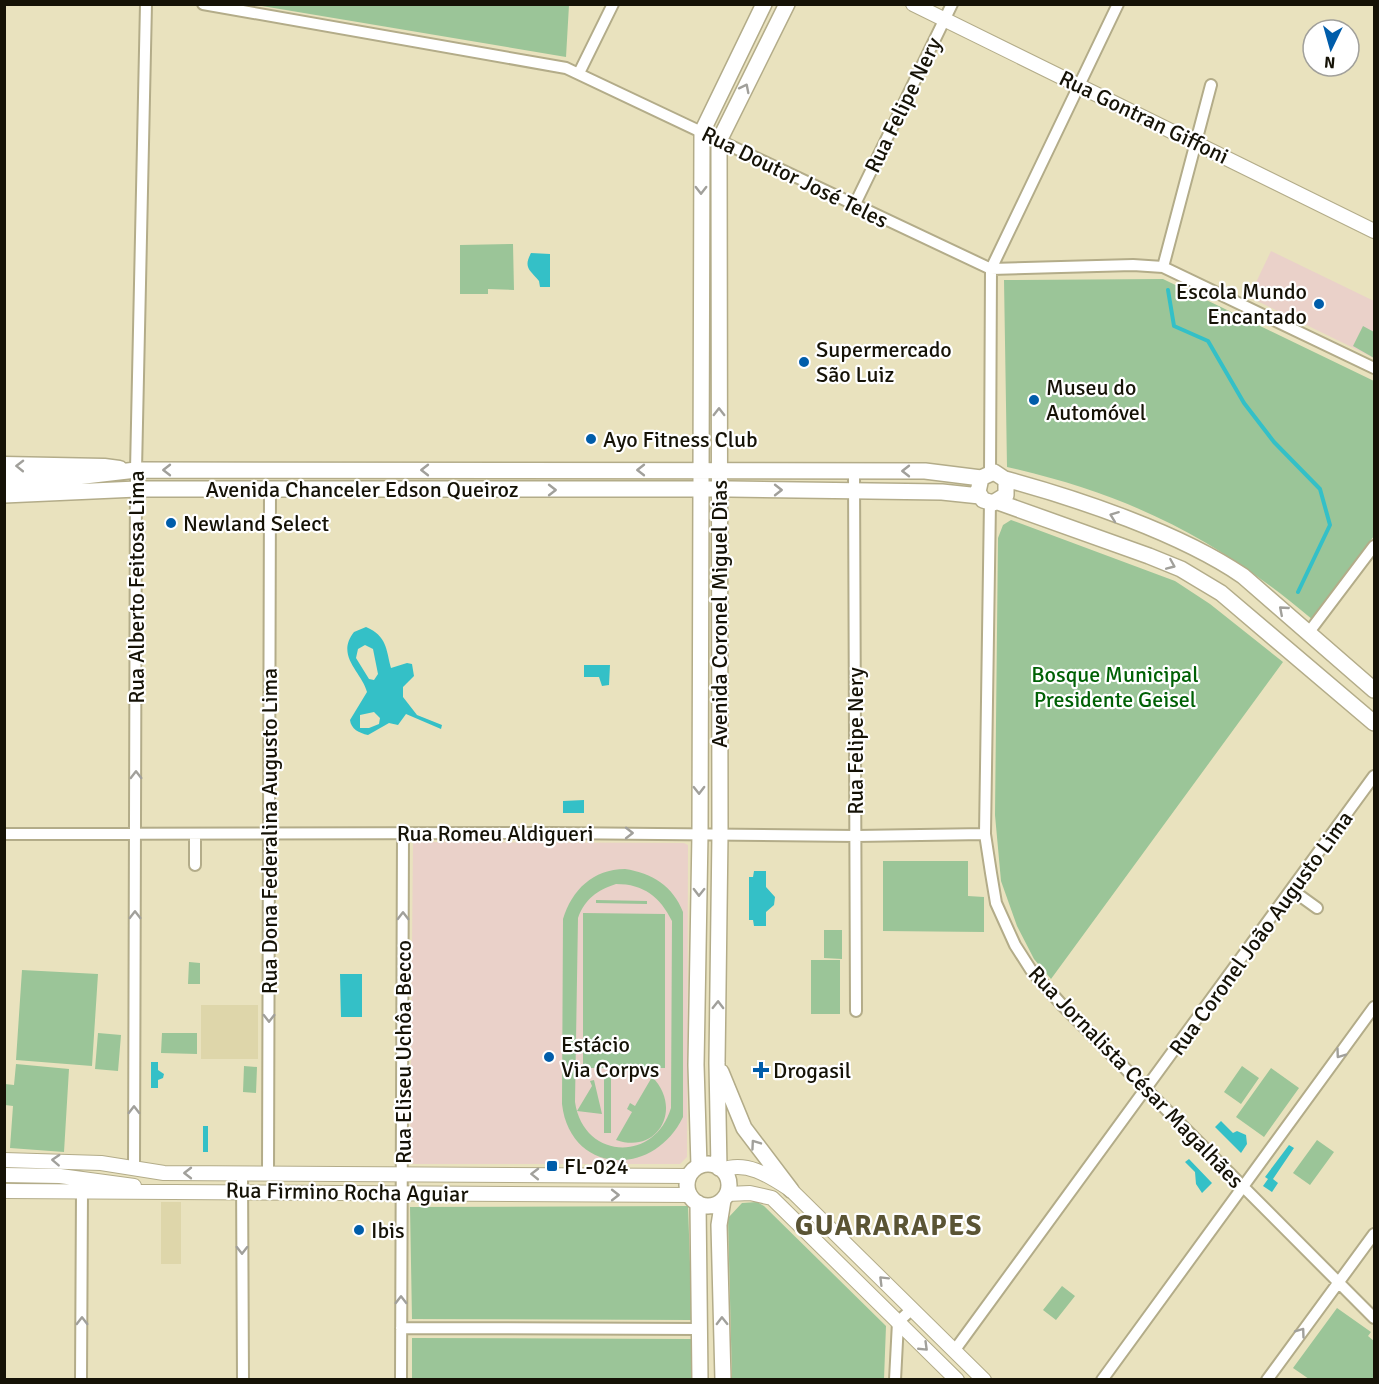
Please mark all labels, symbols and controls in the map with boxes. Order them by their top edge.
north arrow [1301,18,1361,78]
street label: Rua Felipe Nery [859,32,948,177]
text: N [1323,51,1336,72]
street label: Rua Gontran Giffoni [1055,64,1233,170]
one-way arrow [738,84,750,95]
street label: Rua Doutor José Teles [697,120,893,234]
one-way arrow [695,186,707,195]
place label: Escola Mundo Encantado [1176,278,1307,330]
marker: Escola Mundo Encantado [1312,297,1326,311]
place label: Supermercado São Luiz [816,336,952,388]
marker: Supermercado São Luiz [797,355,811,369]
place label: Museu do Automóvel [1046,374,1146,426]
marker: Museu do Automóvel [1027,393,1041,407]
one-way arrow [713,407,725,416]
place label: Ayo Fitness Club [603,426,758,453]
marker: Ayo Fitness Club [584,432,598,446]
one-way arrow [16,460,25,472]
one-way arrow [163,464,172,476]
one-way arrow [421,464,430,476]
one-way arrow [637,464,646,476]
one-way arrow [902,465,911,477]
street label: Rua Alberto Feitosa Lima [123,470,150,704]
street label: Avenida Chanceler Edson Queiroz [206,476,519,503]
street label: Avenida Coronel Miguel Dias [706,480,733,748]
one-way arrow [774,483,783,496]
one-way arrow [548,484,557,496]
place label: Newland Select [183,510,330,537]
one-way arrow [1110,510,1120,523]
marker: Newland Select [164,516,178,530]
one-way arrow [1165,558,1176,570]
one-way arrow [1279,606,1290,617]
park label: Bosque Municipal Presidente Geisel [1031,661,1199,713]
street label: Rua Felipe Nery [842,667,869,815]
street label: Rua Dona Federalina Augusto Lima [256,668,283,994]
one-way arrow [130,770,142,779]
one-way arrow [693,786,705,795]
street label: Rua Coronel João Augusto Lima [1163,806,1359,1060]
street label: Rua Romeu Aldigueri [397,820,593,847]
one-way arrow [625,827,634,840]
one-way arrow [693,888,705,897]
one-way arrow [129,911,141,920]
one-way arrow [397,912,409,921]
street label: Rua Eliseu Uchôa Becco [390,940,417,1164]
street label: Rua Jornalista César Magalhães [1023,960,1249,1194]
one-way arrow [712,1000,724,1009]
one-way arrow [263,1014,275,1023]
place label: Estácio Via Corpvs [561,1031,659,1083]
one-way arrow [1336,1048,1347,1059]
marker: Estácio Via Corpvs [542,1050,556,1064]
place label: Drogasil [773,1057,851,1084]
marker: Drogasil [754,1063,768,1077]
one-way arrow [128,1106,140,1115]
one-way arrow [751,1139,762,1150]
place label: FL-024 [564,1153,629,1180]
one-way arrow [52,1154,61,1167]
marker: FL-024 [545,1159,559,1173]
one-way arrow [183,1167,192,1179]
one-way arrow [530,1168,539,1180]
street label: Rua Firmino Rocha Aguiar [225,1176,469,1208]
one-way arrow [611,1189,620,1201]
district label: GUARARAPES [795,1209,983,1243]
place label: Ibis [371,1217,405,1244]
marker: Ibis [352,1223,366,1237]
one-way arrow [236,1245,248,1254]
one-way arrow [879,1276,890,1287]
one-way arrow [395,1296,407,1305]
one-way arrow [75,1317,88,1326]
one-way arrow [715,1317,728,1326]
one-way arrow [1294,1328,1305,1339]
one-way arrow [916,1340,927,1351]

